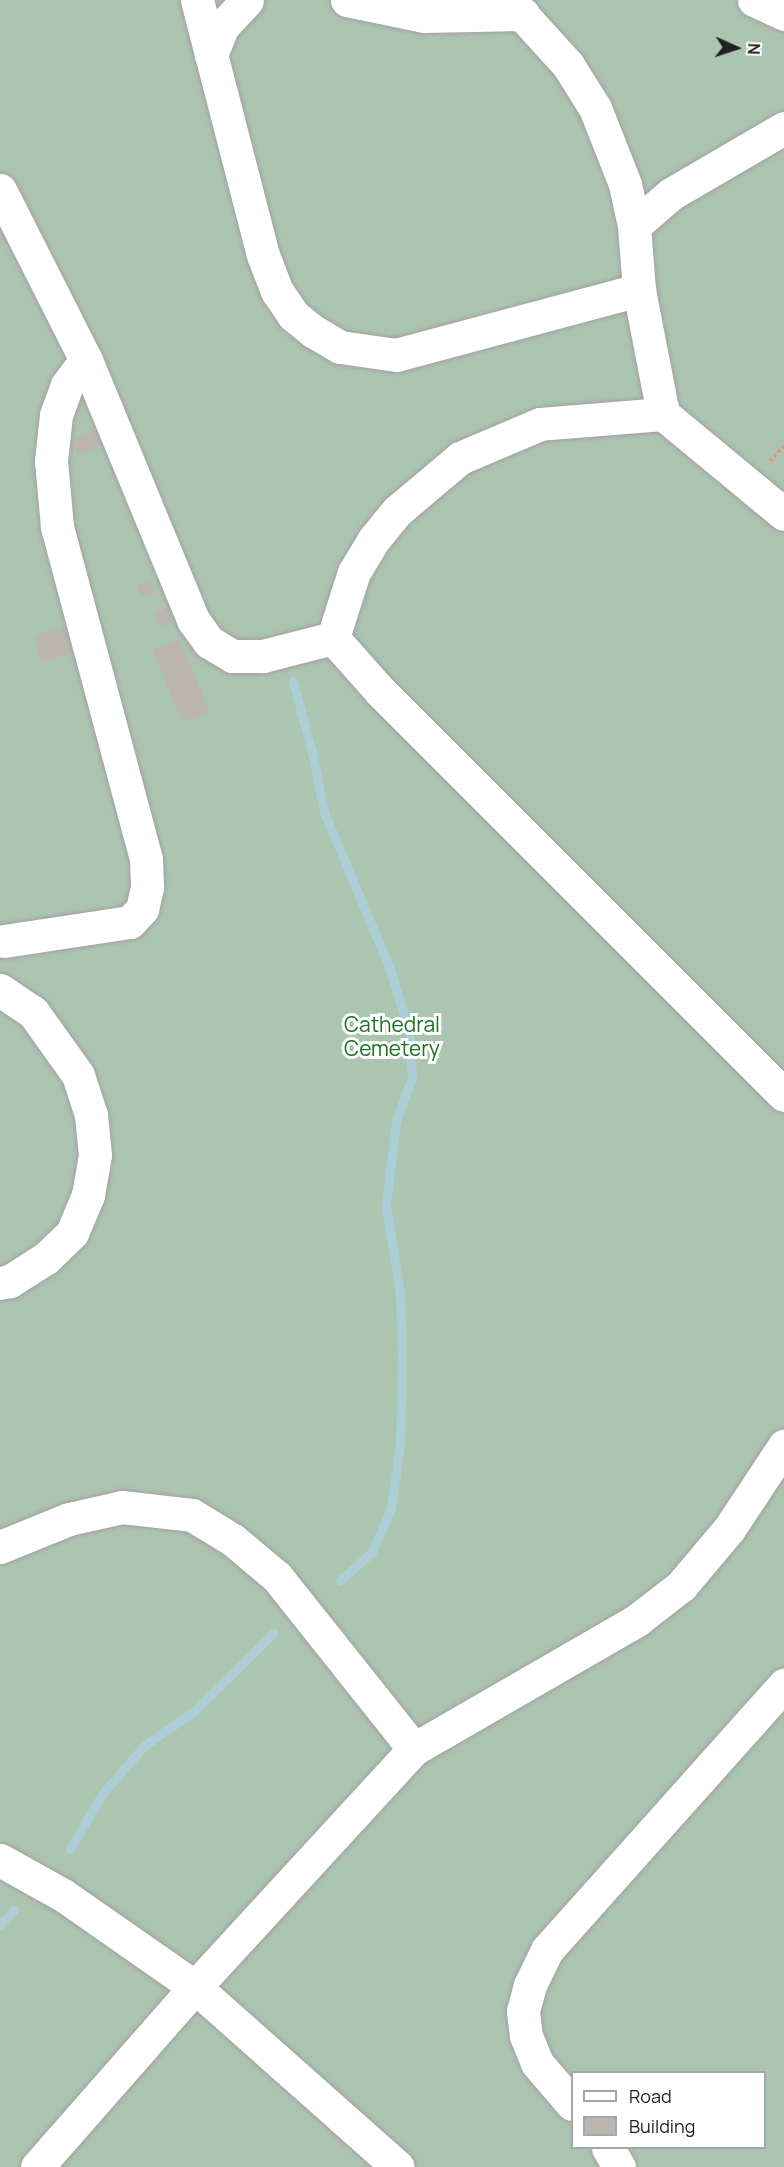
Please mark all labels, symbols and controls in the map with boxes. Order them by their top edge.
north arrow [706,18,766,78]
text: N [743,43,765,55]
park label: Cathedral Cemetery [344,1011,440,1061]
legend [571,2071,766,2149]
text: Road [629,2084,672,2108]
text: Building [629,2114,695,2138]

